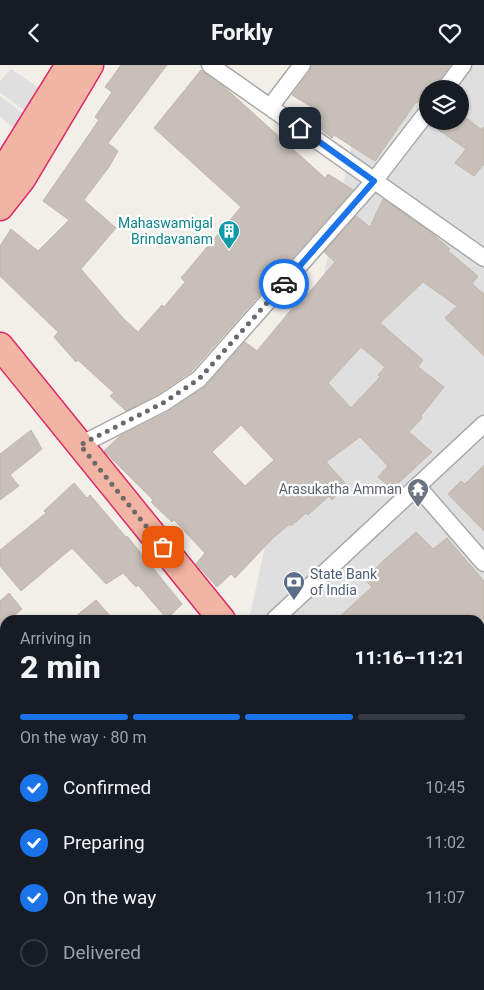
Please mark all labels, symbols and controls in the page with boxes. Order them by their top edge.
icon: back [20,19,48,47]
icon: heart [436,19,464,47]
text: Forkly [211,20,273,45]
map controls [419,80,469,130]
button: layers [419,80,469,130]
pin [279,107,321,149]
icon: home [286,114,314,142]
place label: Mahaswamigal Brindavanam [118,215,213,247]
building icon: Mahaswamigal Brindavanam [217,219,241,250]
courier [259,259,309,309]
icon: car [270,270,298,298]
temple icon: Arasukatha Amman [406,477,430,508]
place label: Arasukatha Amman [279,481,402,497]
pin [142,526,184,568]
icon: bag [149,533,177,561]
place label: State Bank of India [310,566,378,598]
bank icon: State Bank of India [282,570,306,601]
text: Arriving in [20,629,91,648]
text: 11:16–11:21 [354,646,465,669]
text: 2 min [20,648,101,686]
text: On the way · 80 m [20,728,147,747]
icon: check [20,774,48,802]
text: Confirmed [63,776,151,799]
text: 10:45 [425,778,465,797]
icon: check [20,829,48,857]
text: Preparing [63,831,145,854]
text: 11:02 [425,833,465,852]
icon: check [20,884,48,912]
text: On the way [63,886,156,909]
text: 11:07 [425,888,465,907]
text: Delivered [63,941,141,964]

